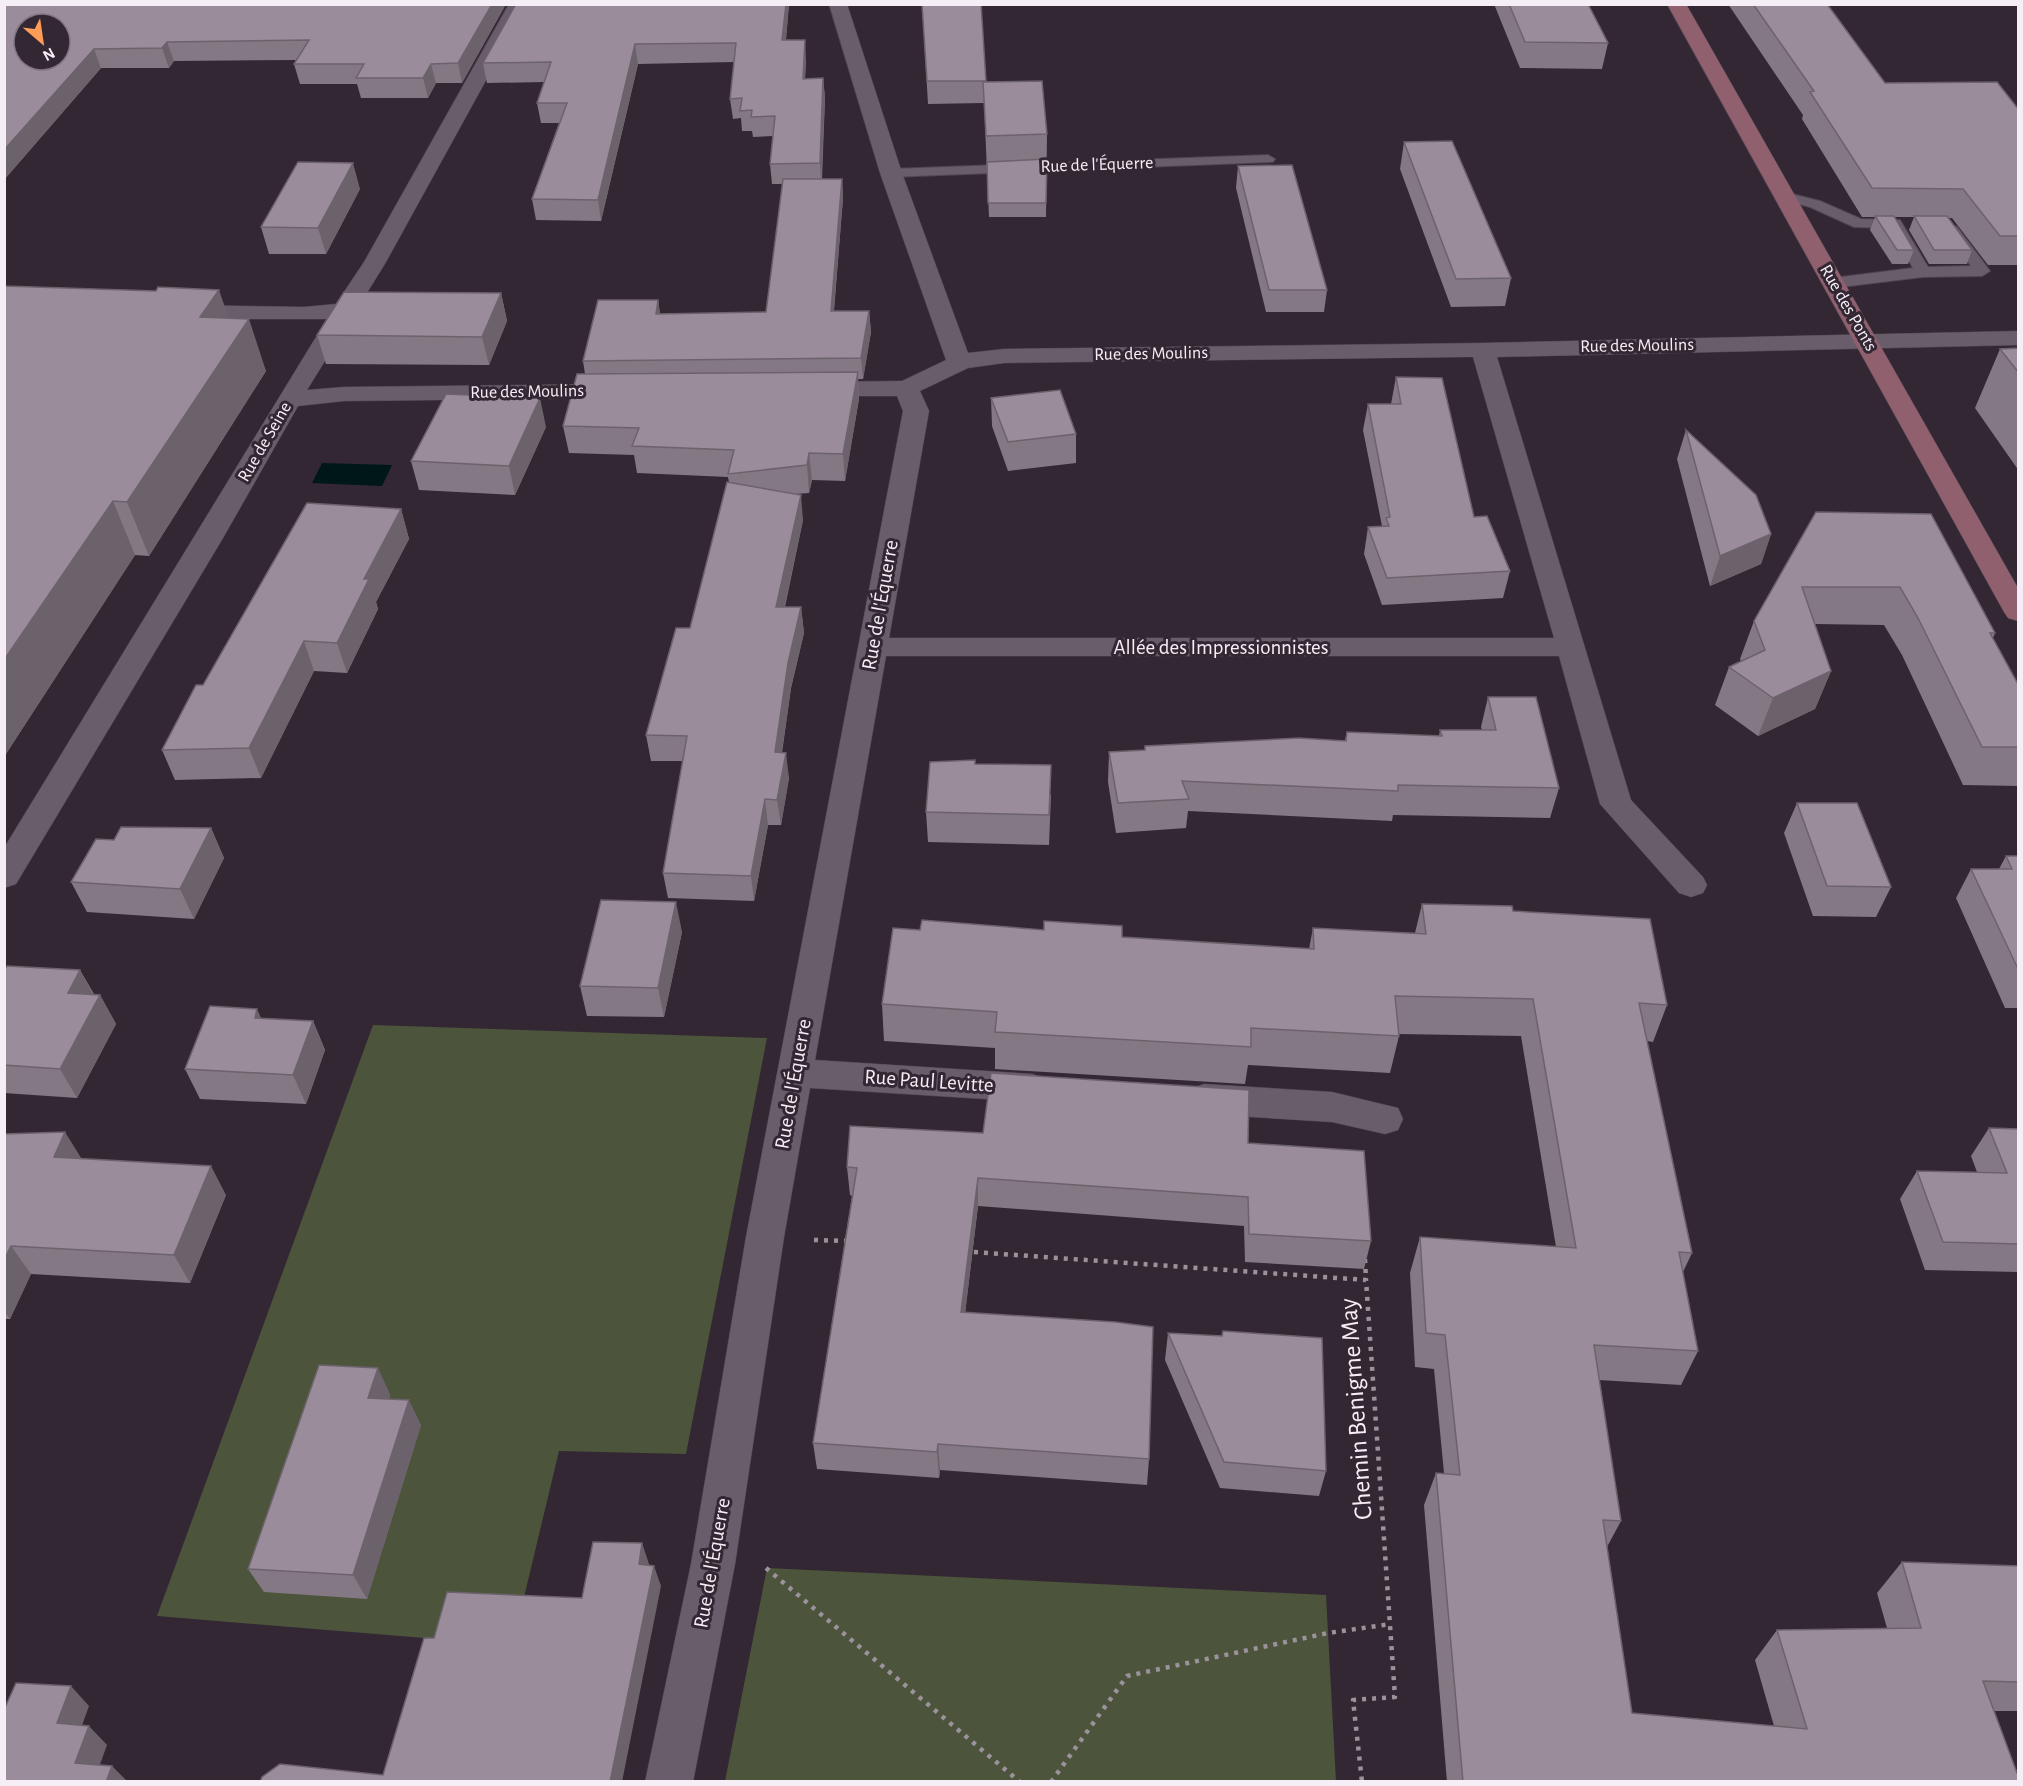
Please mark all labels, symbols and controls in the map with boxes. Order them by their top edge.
north arrow [12,12,72,72]
text: N [40,45,58,64]
street label: Rue de l'Équerre [1040,151,1154,176]
street label: Rue des Ponts [1816,262,1880,354]
street label: Rue des Moulins [1580,336,1694,356]
street label: Rue des Moulins [1094,344,1208,364]
street label: Rue des Moulins [470,382,584,402]
street label: Rue de Seine [235,399,295,485]
street label: Rue de l'Équerre [856,538,902,672]
street label: Allée des Impressionnistes [1113,637,1329,658]
street label: Rue de l'Équerre [769,1017,815,1151]
street label: Rue Paul Levitte [864,1066,994,1096]
street label: Chemin Benigme May [1335,1297,1377,1521]
street label: Rue de l'Équerre [688,1496,734,1630]

